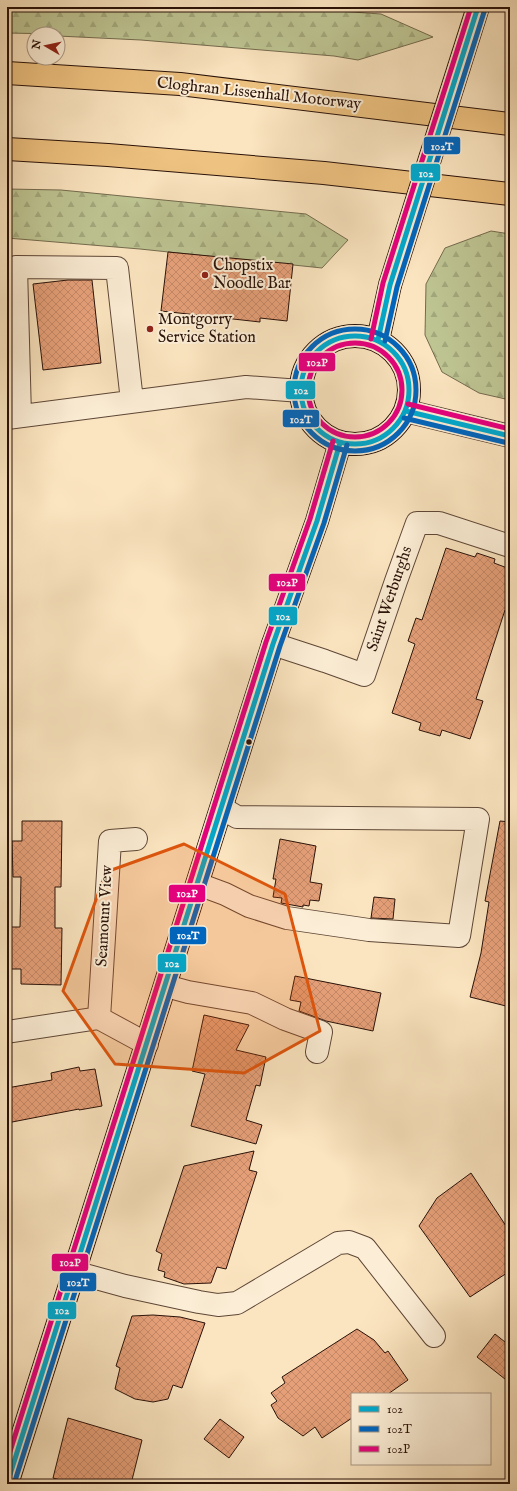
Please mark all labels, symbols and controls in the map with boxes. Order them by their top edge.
north arrow [26,26,66,66]
text: N [29,38,45,51]
street label: Cloghran Lissenhall Motorway [156,73,362,115]
line badge: 102T [423,136,461,155]
text: 102T [431,140,454,154]
line badge: 102 [410,163,441,182]
text: 102 [419,167,434,181]
place label: Chopstix Noodle Bar [213,256,291,294]
marker: Chopstix Noodle Bar [200,270,210,280]
place label: Montgorry Service Station [158,310,256,348]
marker: Montgorry Service Station [145,324,155,334]
line badge: 102P [298,352,336,372]
text: 102P [307,356,328,370]
line badge: 102 [285,380,316,400]
text: 102 [294,384,309,398]
line badge: 102T [282,409,320,428]
text: 102T [290,413,313,427]
street label: Saint Werburghs [363,543,417,654]
line badge: 102P [268,573,306,592]
text: 102P [277,576,298,590]
line badge: 102 [268,606,298,626]
text: 102 [276,610,291,624]
unlabelled marker [244,737,254,747]
street label: Seamount View [92,864,118,967]
line badge: 102P [168,884,206,903]
text: 102P [177,887,198,901]
line badge: 102T [169,926,207,945]
text: 102T [177,929,200,943]
line badge: 102 [157,953,187,973]
text: 102 [165,957,180,971]
line badge: 102P [51,1253,89,1272]
text: 102P [60,1256,81,1270]
line badge: 102T [59,1272,97,1292]
text: 102T [67,1276,90,1290]
line badge: 102 [47,1301,77,1320]
text: 102 [55,1304,70,1318]
legend [351,1393,491,1465]
text: 102 [387,1402,403,1417]
text: 102T [387,1422,412,1437]
text: 102P [387,1442,410,1457]

